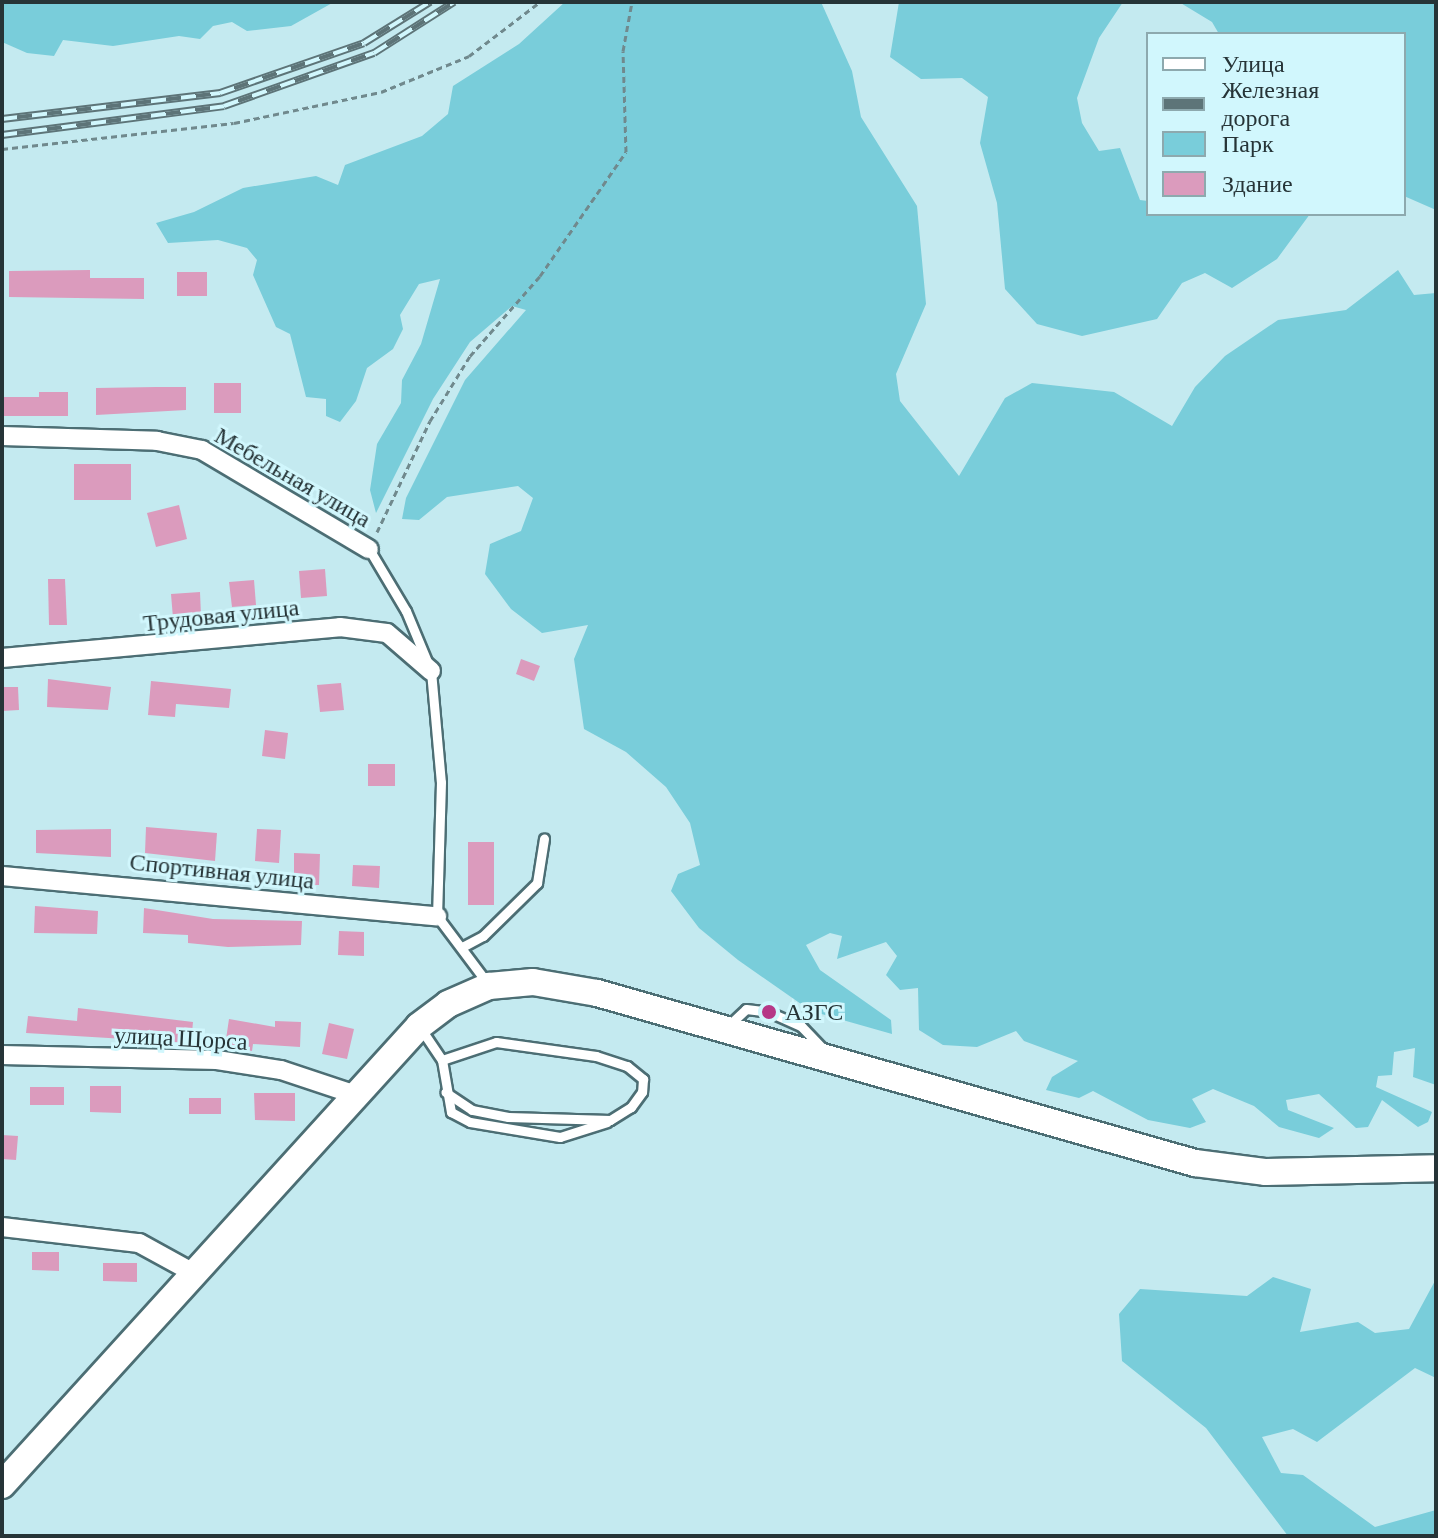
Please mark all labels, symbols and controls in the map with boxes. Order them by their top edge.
legend [1146,32,1406,216]
text: Улица [1222,50,1285,77]
text: Железная дорога [1221,76,1319,131]
text: Парк [1222,130,1274,157]
text: Здание [1222,170,1293,197]
street label: Мебельная улица [210,421,376,533]
street label: Трудовая улица [142,592,300,638]
street label: Спортивная улица [128,847,316,895]
place label: АЗГС [785,998,843,1026]
marker: АЗГС [760,1003,778,1021]
street label: улица Щорса [114,1020,248,1056]

